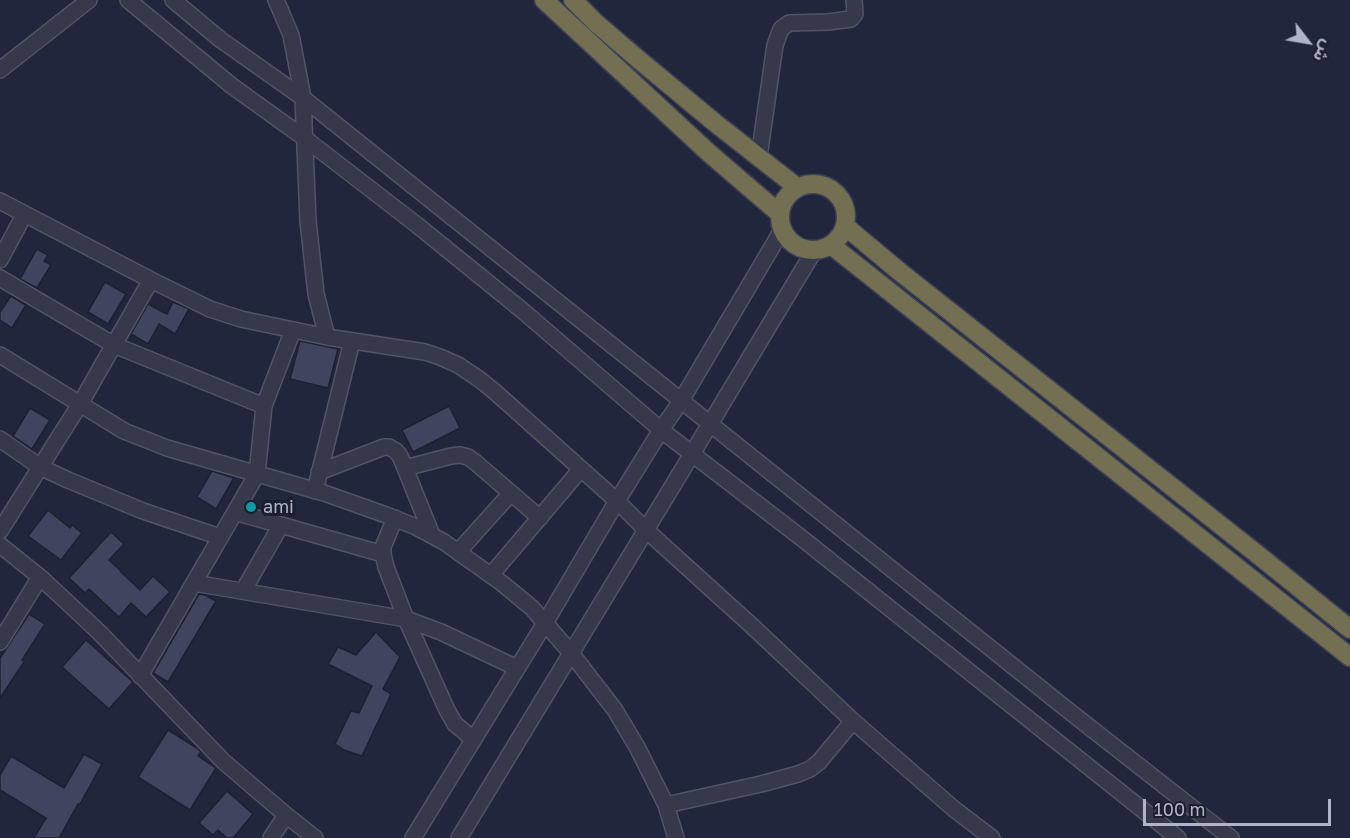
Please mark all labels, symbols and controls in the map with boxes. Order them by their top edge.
north arrow [1278,12,1338,72]
text: ش [1309,37,1338,66]
place label: ami [263,496,294,518]
marker: ami [244,500,258,514]
scale bar [1146,787,1334,825]
text: 100 m [1154,798,1205,820]

